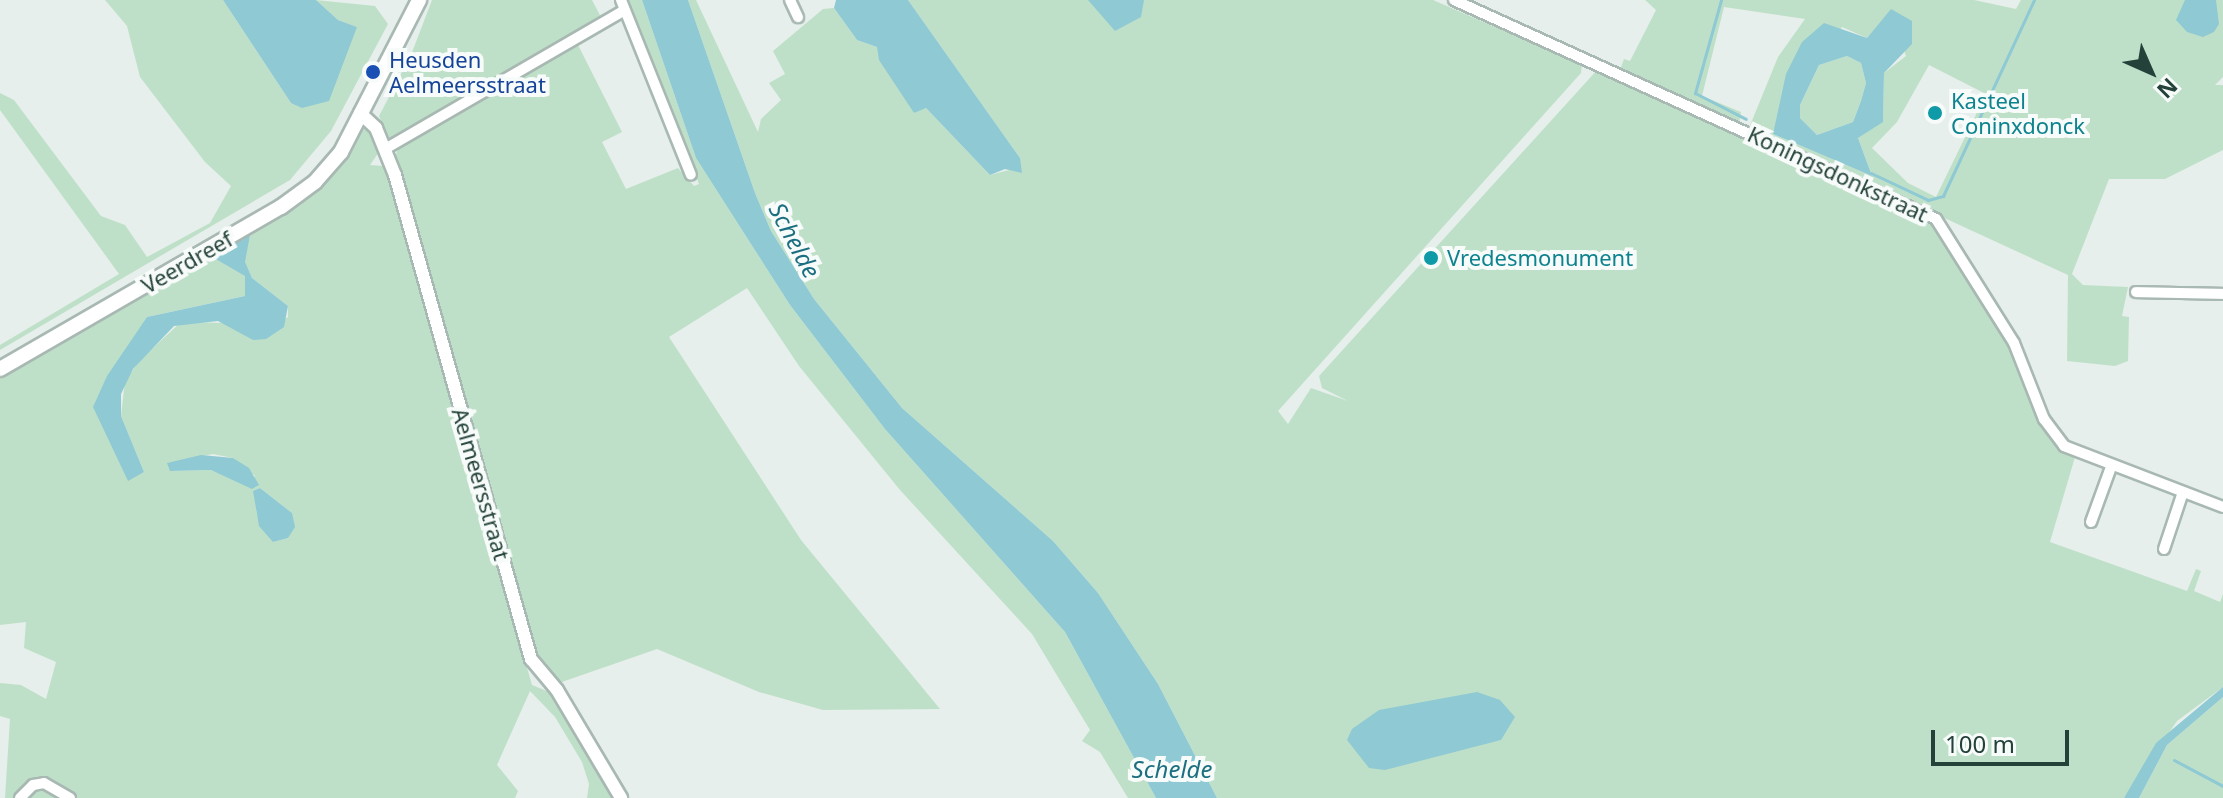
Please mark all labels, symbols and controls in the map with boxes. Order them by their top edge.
north arrow [2111,32,2191,112]
place label: Heusden Aelmeersstraat [389,46,546,98]
marker: Heusden Aelmeersstraat [364,63,382,81]
text: N [2151,72,2185,106]
place label: Kasteel Coninxdonck [1951,87,2085,138]
marker: Kasteel Coninxdonck [1926,104,1944,122]
street label: Koningsdonkstraat [1744,121,1932,227]
water label: Schelde [763,198,827,282]
street label: Veerdreef [137,225,237,299]
place label: Vredesmonument [1447,245,1633,271]
marker: Vredesmonument [1422,249,1440,267]
street label: Aelmeersstraat [447,405,515,563]
scale bar [1935,714,2073,764]
text: 100 m [1945,727,2015,760]
water label: Schelde [1132,755,1212,783]

